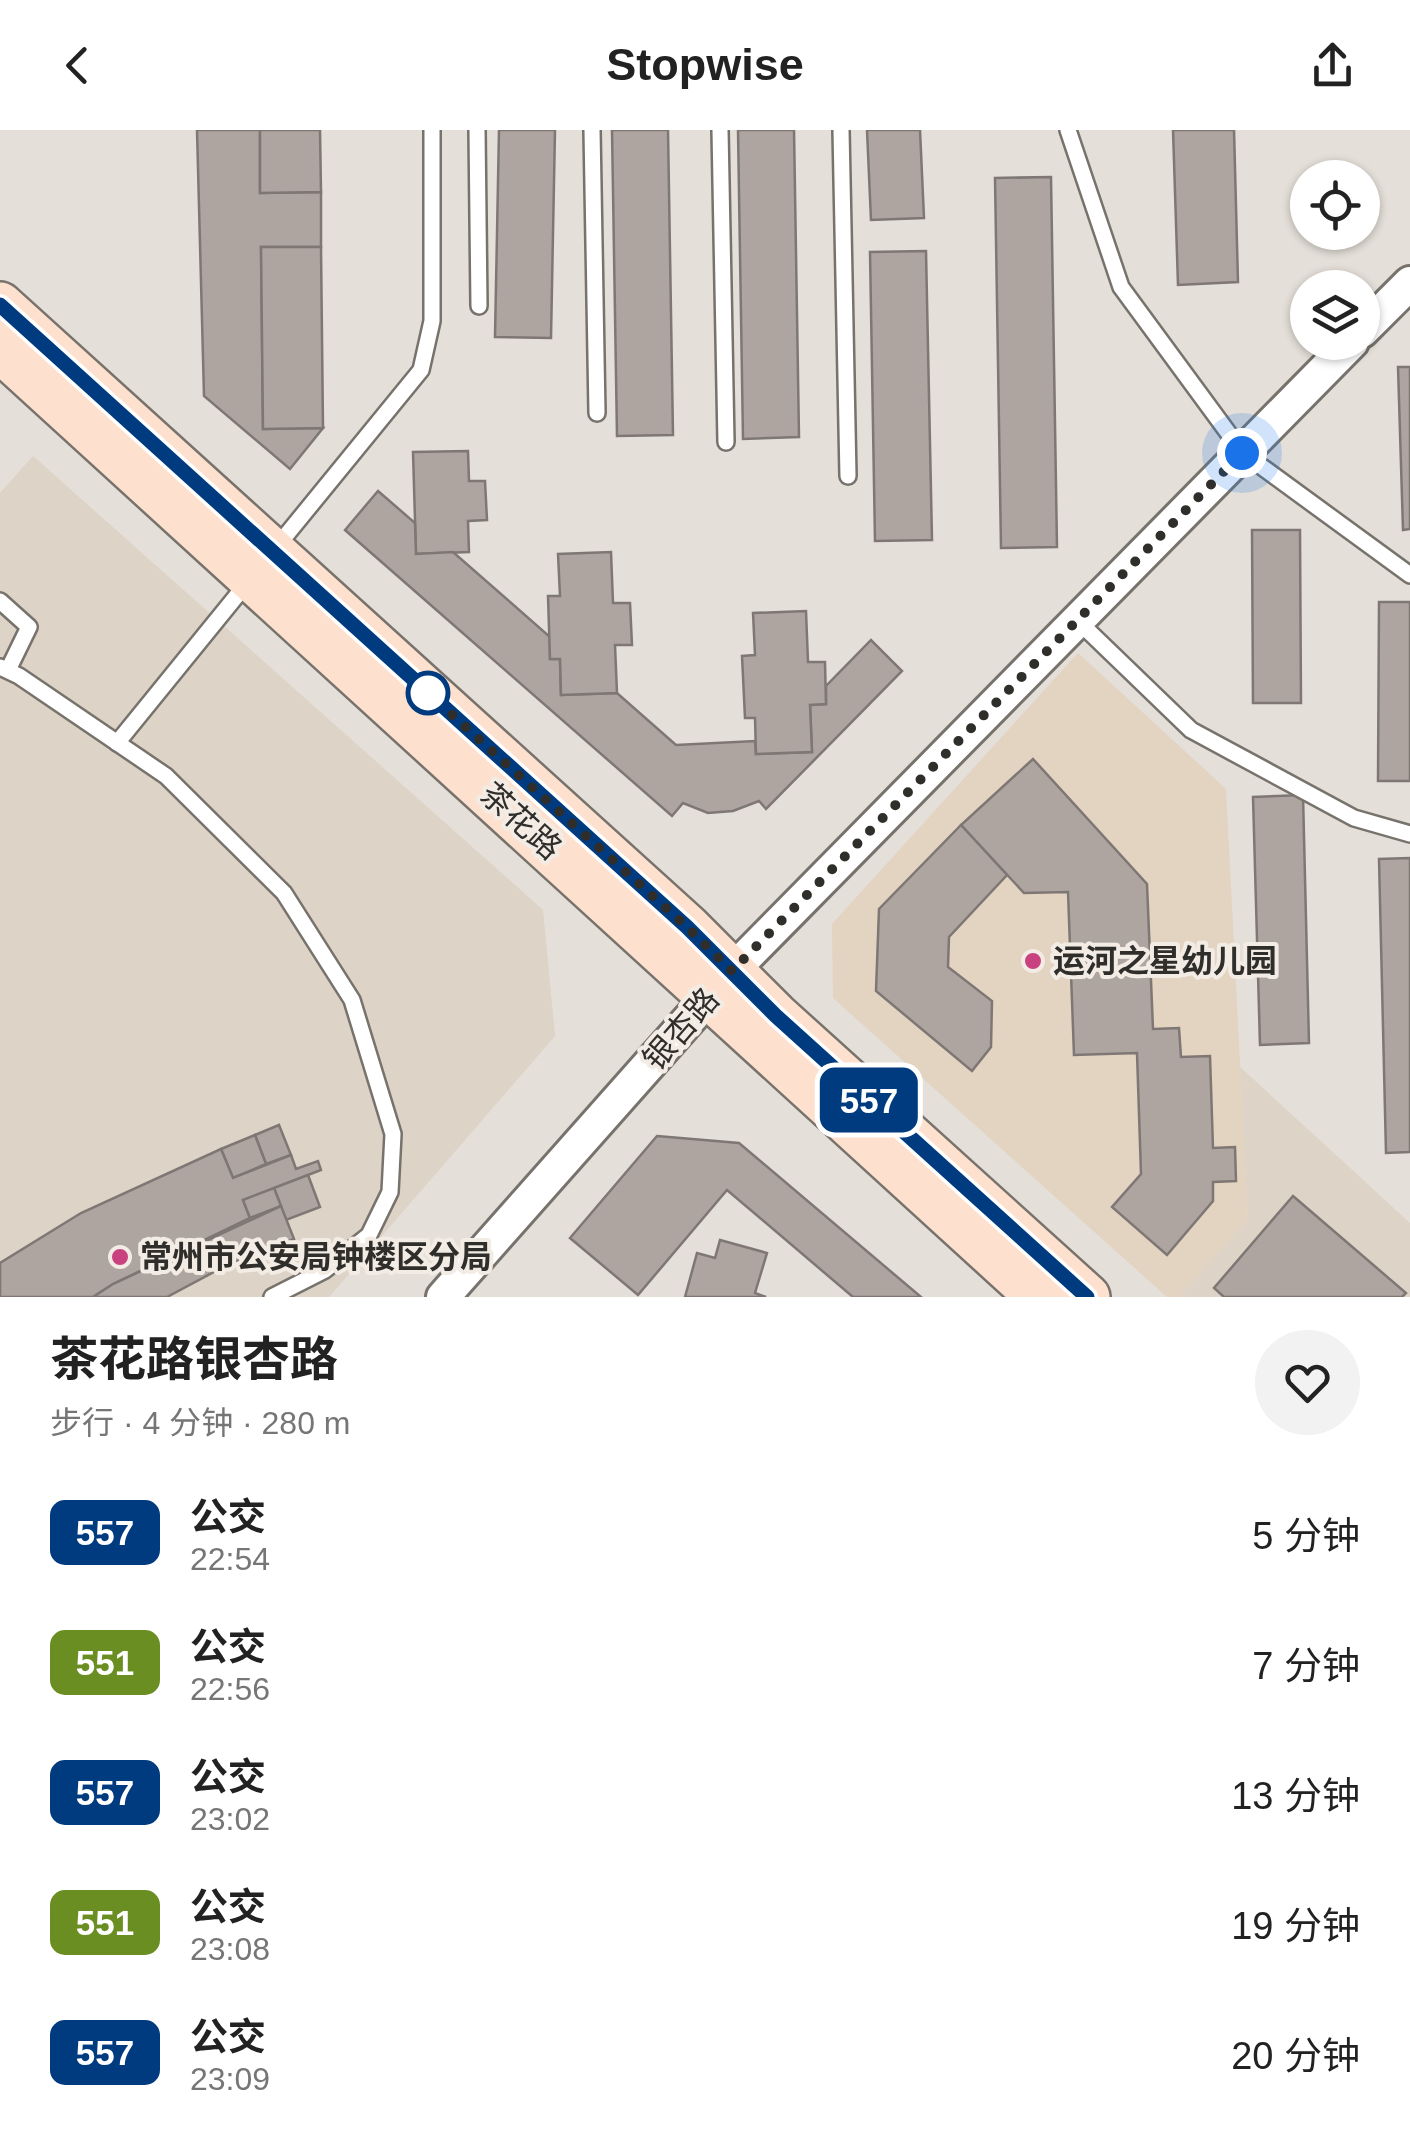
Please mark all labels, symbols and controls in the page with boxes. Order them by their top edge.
icon: back [50,38,105,93]
icon: share [1305,38,1360,93]
text: Stopwise [606,39,804,90]
map controls [1290,160,1380,360]
button: locate [1290,160,1380,250]
button: layers [1290,270,1380,360]
your location [1217,428,1267,478]
unlabelled marker [407,672,449,714]
street label: 茶花路 [473,775,569,867]
place label: 运河之星幼儿园 [1053,943,1277,979]
marker: 运河之星幼儿园 [1022,950,1044,972]
street label: 银杏路 [636,981,726,1077]
line badge: 557 [812,1068,926,1132]
text: 557 [840,1081,898,1120]
place label: 常州市公安局钟楼区分局 [140,1239,492,1275]
marker: 常州市公安局钟楼区分局 [109,1246,131,1268]
button: heart [1255,1330,1360,1435]
text: 茶花路银杏路 [50,1333,338,1386]
text: 步行 · 4 分钟 · 280 m [50,1405,351,1441]
text: 公交 [190,1496,266,1538]
text: 557 [76,1513,134,1552]
text: 5 分钟 [1252,1515,1360,1557]
text: 22:54 [190,1541,270,1577]
text: 公交 [190,1626,266,1668]
text: 551 [76,1643,134,1682]
text: 7 分钟 [1252,1645,1360,1687]
text: 22:56 [190,1671,270,1707]
text: 公交 [190,1756,266,1798]
text: 557 [76,1773,134,1812]
text: 13 分钟 [1231,1775,1360,1817]
text: 23:02 [190,1801,270,1837]
text: 公交 [190,1886,266,1928]
text: 551 [76,1903,134,1942]
text: 19 分钟 [1231,1905,1360,1947]
text: 23:08 [190,1931,270,1967]
text: 公交 [190,2016,266,2058]
text: 557 [76,2033,134,2072]
text: 20 分钟 [1231,2035,1360,2077]
text: 23:09 [190,2061,270,2097]

